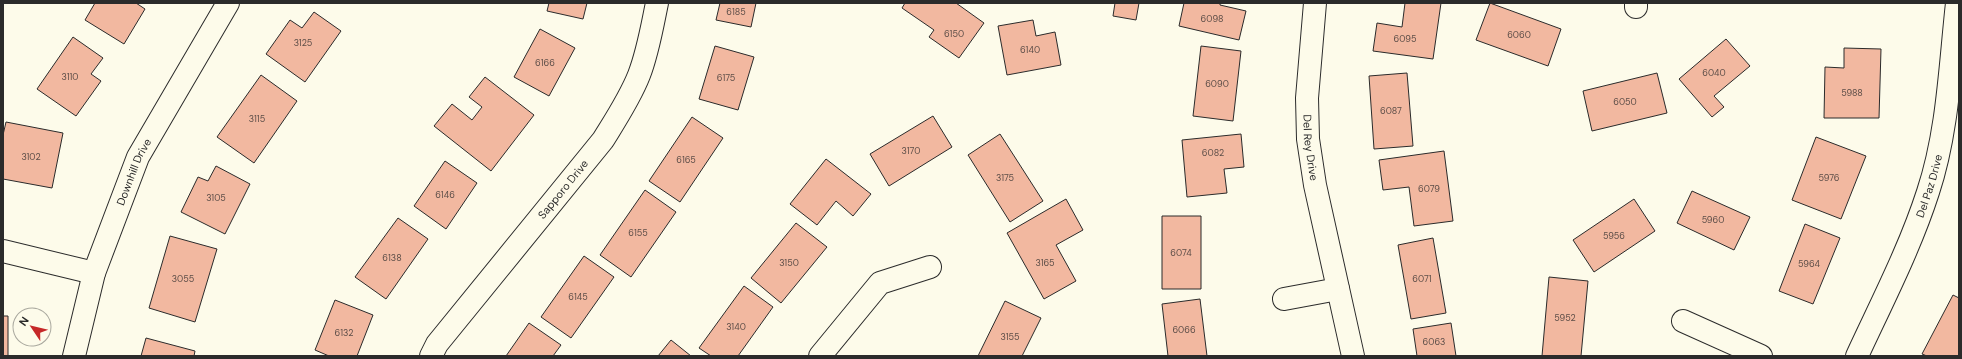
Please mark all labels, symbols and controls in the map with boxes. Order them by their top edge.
house number: 6185 [726,6,746,18]
house number: 6098 [1201,13,1223,25]
house number: 6150 [944,28,964,40]
house number: 6060 [1507,29,1531,41]
house number: 6095 [1394,33,1416,45]
house number: 3125 [294,37,312,49]
house number: 6140 [1020,44,1040,56]
house number: 6166 [535,57,555,69]
house number: 6040 [1702,67,1726,79]
house number: 3110 [62,71,78,83]
house number: 6175 [717,72,735,84]
house number: 6090 [1205,78,1229,90]
house number: 5988 [1841,87,1863,99]
house number: 6050 [1613,96,1637,108]
house number: 6087 [1380,105,1402,117]
house number: 3115 [249,113,265,125]
street label: Del Rey Drive [1300,114,1321,182]
street label: Downhill Drive [113,136,154,207]
house number: 3170 [902,145,920,157]
house number: 6082 [1202,147,1224,159]
house number: 3102 [21,151,41,163]
street label: Del Paz Drive [1913,153,1945,219]
house number: 6165 [676,154,696,166]
street label: Sapporo Drive [535,157,591,222]
house number: 3175 [996,172,1014,184]
house number: 5976 [1819,172,1840,184]
house number: 6079 [1418,183,1440,195]
house number: 6146 [435,189,455,201]
house number: 3105 [206,192,226,204]
house number: 5960 [1702,214,1724,226]
house number: 6155 [628,227,648,239]
house number: 5956 [1603,230,1625,242]
house number: 6074 [1170,247,1192,259]
house number: 6138 [382,252,402,264]
house number: 3150 [779,257,799,269]
house number: 3165 [1036,257,1054,269]
house number: 5964 [1798,258,1821,270]
house number: 3055 [172,273,194,285]
house number: 6071 [1412,273,1432,285]
house number: 6145 [568,291,588,303]
north arrow [12,307,52,347]
house number: 5952 [1554,312,1576,324]
text: N [16,314,32,329]
house number: 3140 [726,321,746,333]
house number: 6066 [1172,324,1196,336]
house number: 6132 [335,327,353,339]
house number: 3155 [1001,331,1019,343]
house number: 6063 [1423,336,1445,348]

